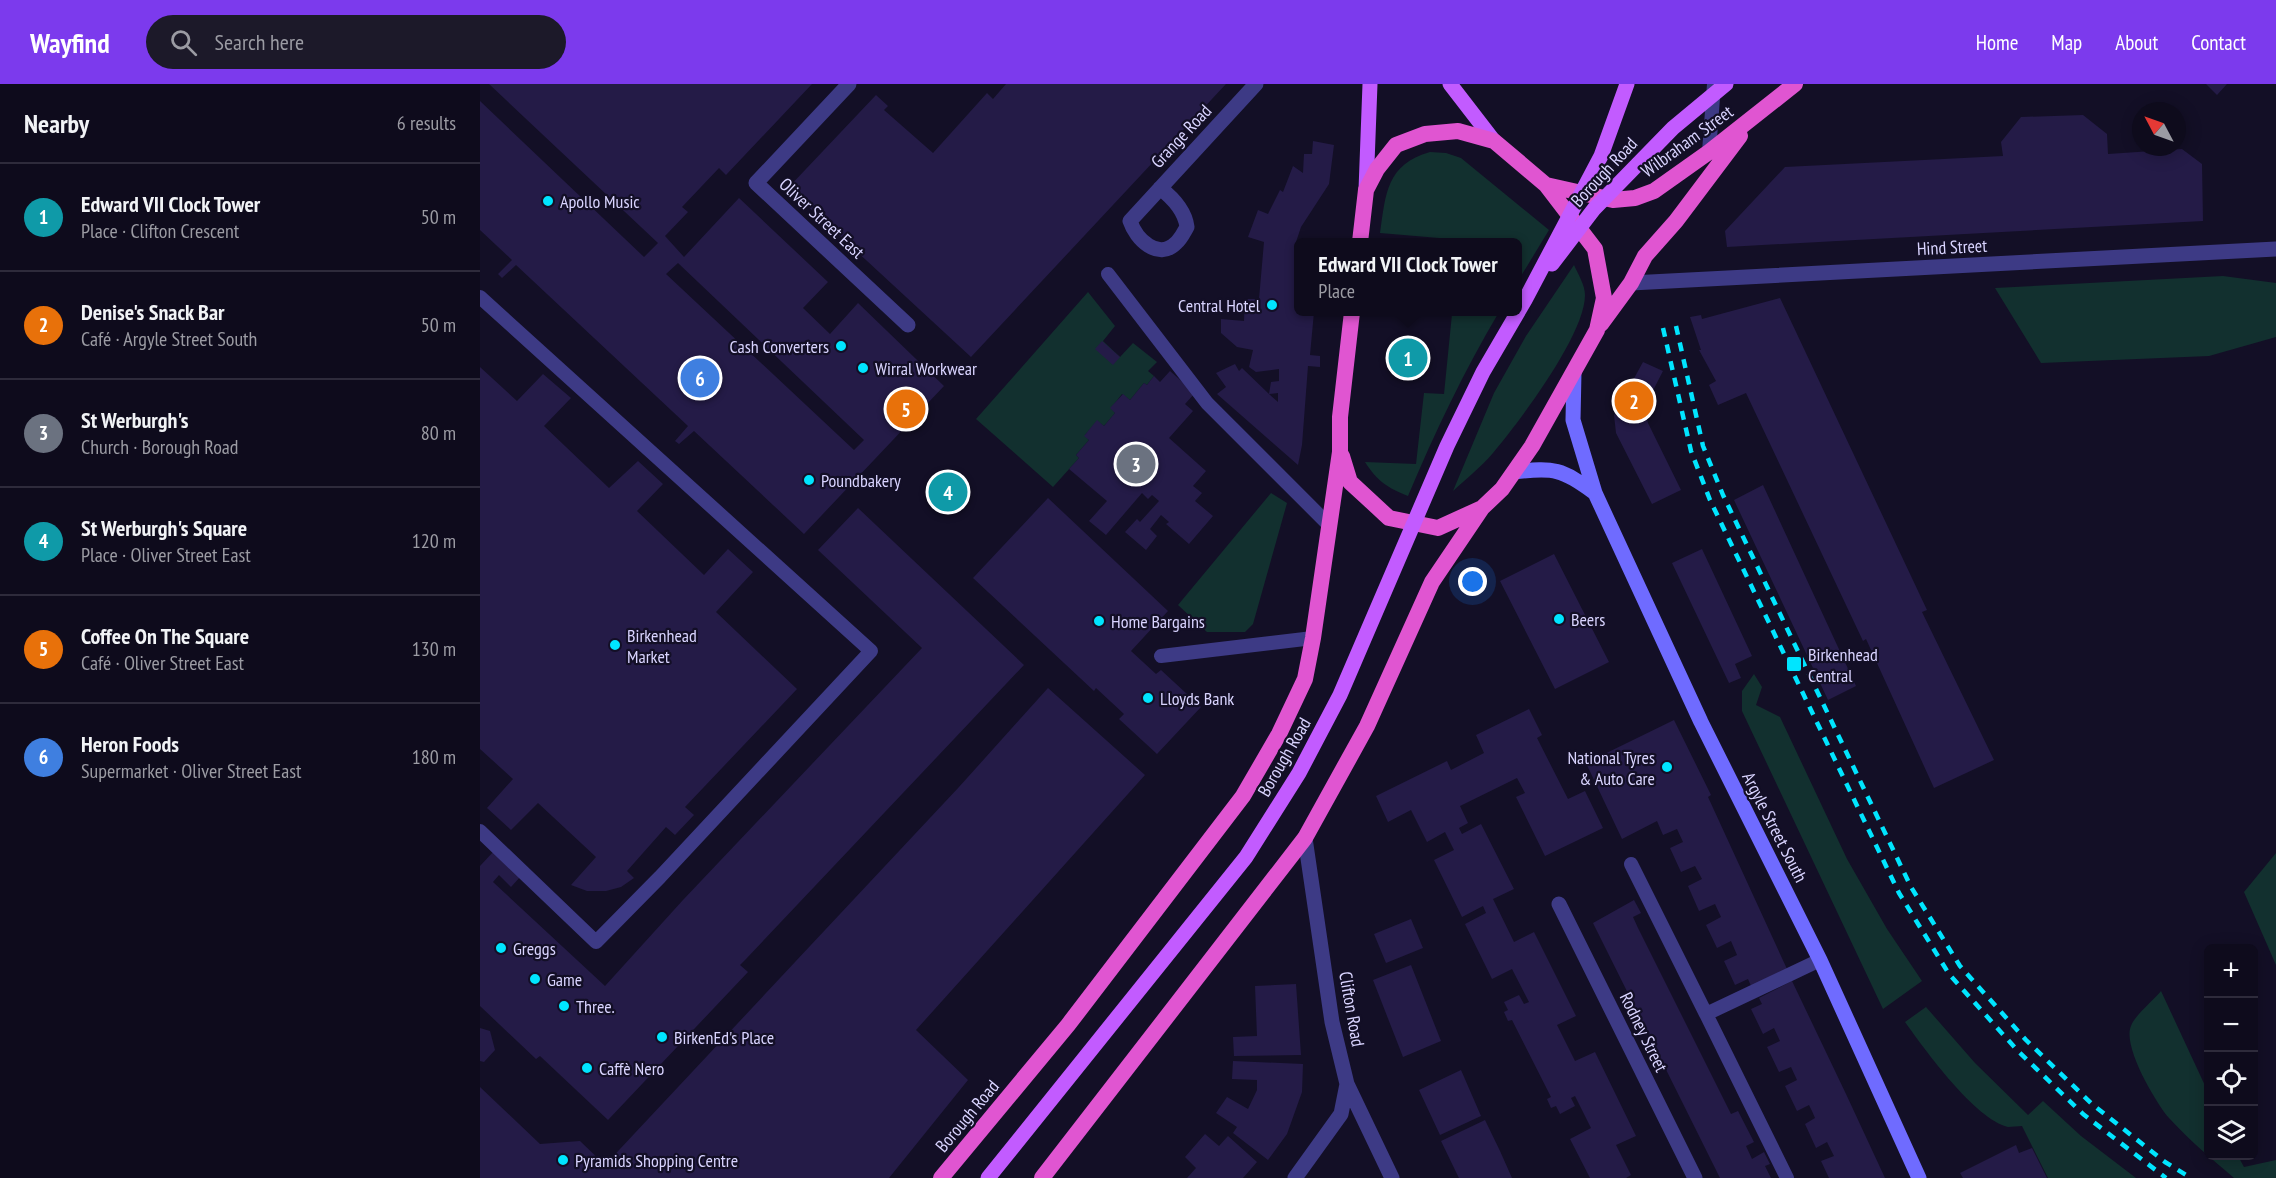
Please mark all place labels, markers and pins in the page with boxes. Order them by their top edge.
place label: Apollo Music [560,190,640,213]
marker: Apollo Music [541,194,555,208]
place label: Central Hotel [1178,294,1261,317]
marker: Central Hotel [1265,298,1279,312]
place label: Cash Converters [730,335,829,358]
pin: 1 [1388,336,1428,380]
marker: Cash Converters [834,339,848,353]
pin: 6 [680,356,720,400]
place label: Wirral Workwear [875,357,977,380]
marker: Wirral Workwear [856,361,870,375]
pin: 2 [1614,378,1654,424]
pin: 5 [886,386,926,432]
pin: 3 [1116,442,1156,487]
place label: Poundbakery [821,469,901,492]
pin: 4 [928,470,968,514]
marker: Poundbakery [802,473,816,487]
place label: Beers [1571,608,1605,631]
place label: Home Bargains [1111,610,1205,633]
marker: Beers [1552,612,1566,626]
marker: Home Bargains [1092,614,1106,628]
place label: Birkenhead Market [627,624,697,668]
marker: Birkenhead Market [608,638,622,652]
place label: Birkenhead Central [1808,643,1878,687]
marker: Birkenhead Central [1785,655,1803,673]
place label: Lloyds Bank [1160,687,1234,710]
marker: Lloyds Bank [1141,691,1155,705]
place label: National Tyres & Auto Care [1567,746,1655,790]
marker: National Tyres & Auto Care [1660,760,1674,774]
place label: Greggs [513,937,556,960]
marker: Greggs [494,941,508,955]
place label: Game [547,968,582,991]
marker: Game [528,972,542,986]
place label: Three. [576,995,615,1018]
marker: Three. [557,999,571,1013]
place label: BirkenEd's Place [674,1026,774,1049]
marker: BirkenEd's Place [655,1030,669,1044]
place label: Caffè Nero [599,1057,665,1080]
marker: Caffè Nero [580,1061,594,1075]
place label: Pyramids Shopping Centre [575,1149,738,1172]
marker: Pyramids Shopping Centre [556,1153,570,1167]

